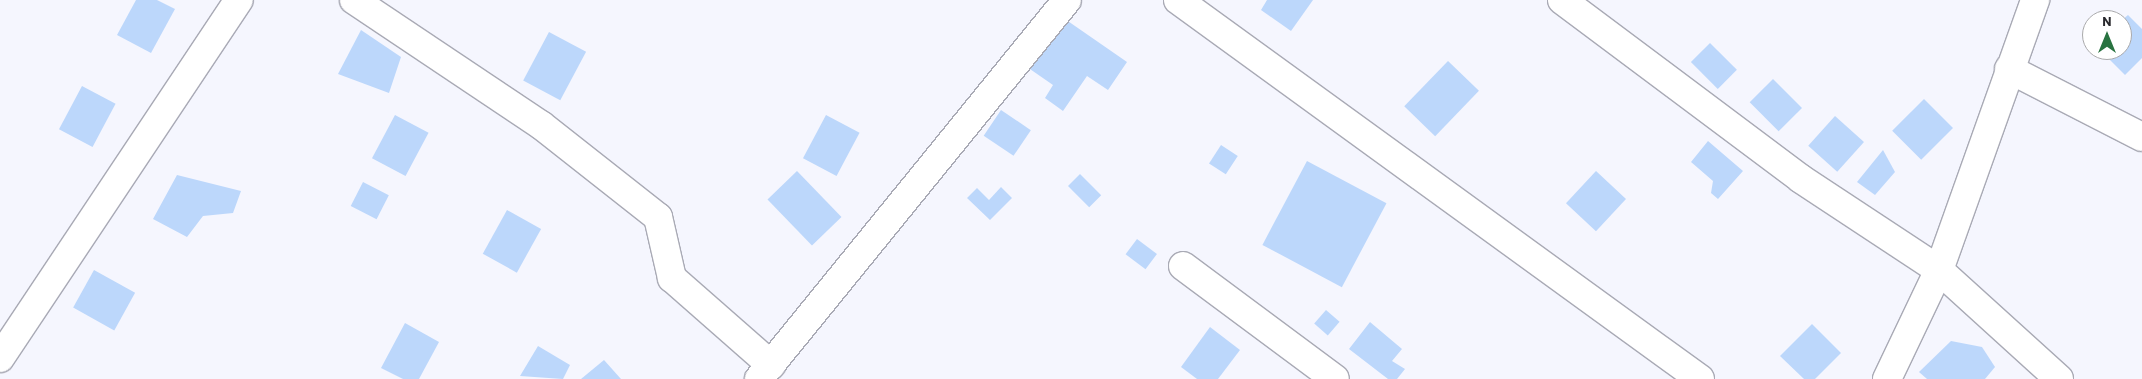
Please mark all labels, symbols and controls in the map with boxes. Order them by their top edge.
north arrow [2082,10,2132,60]
text: N [2102,12,2112,29]

